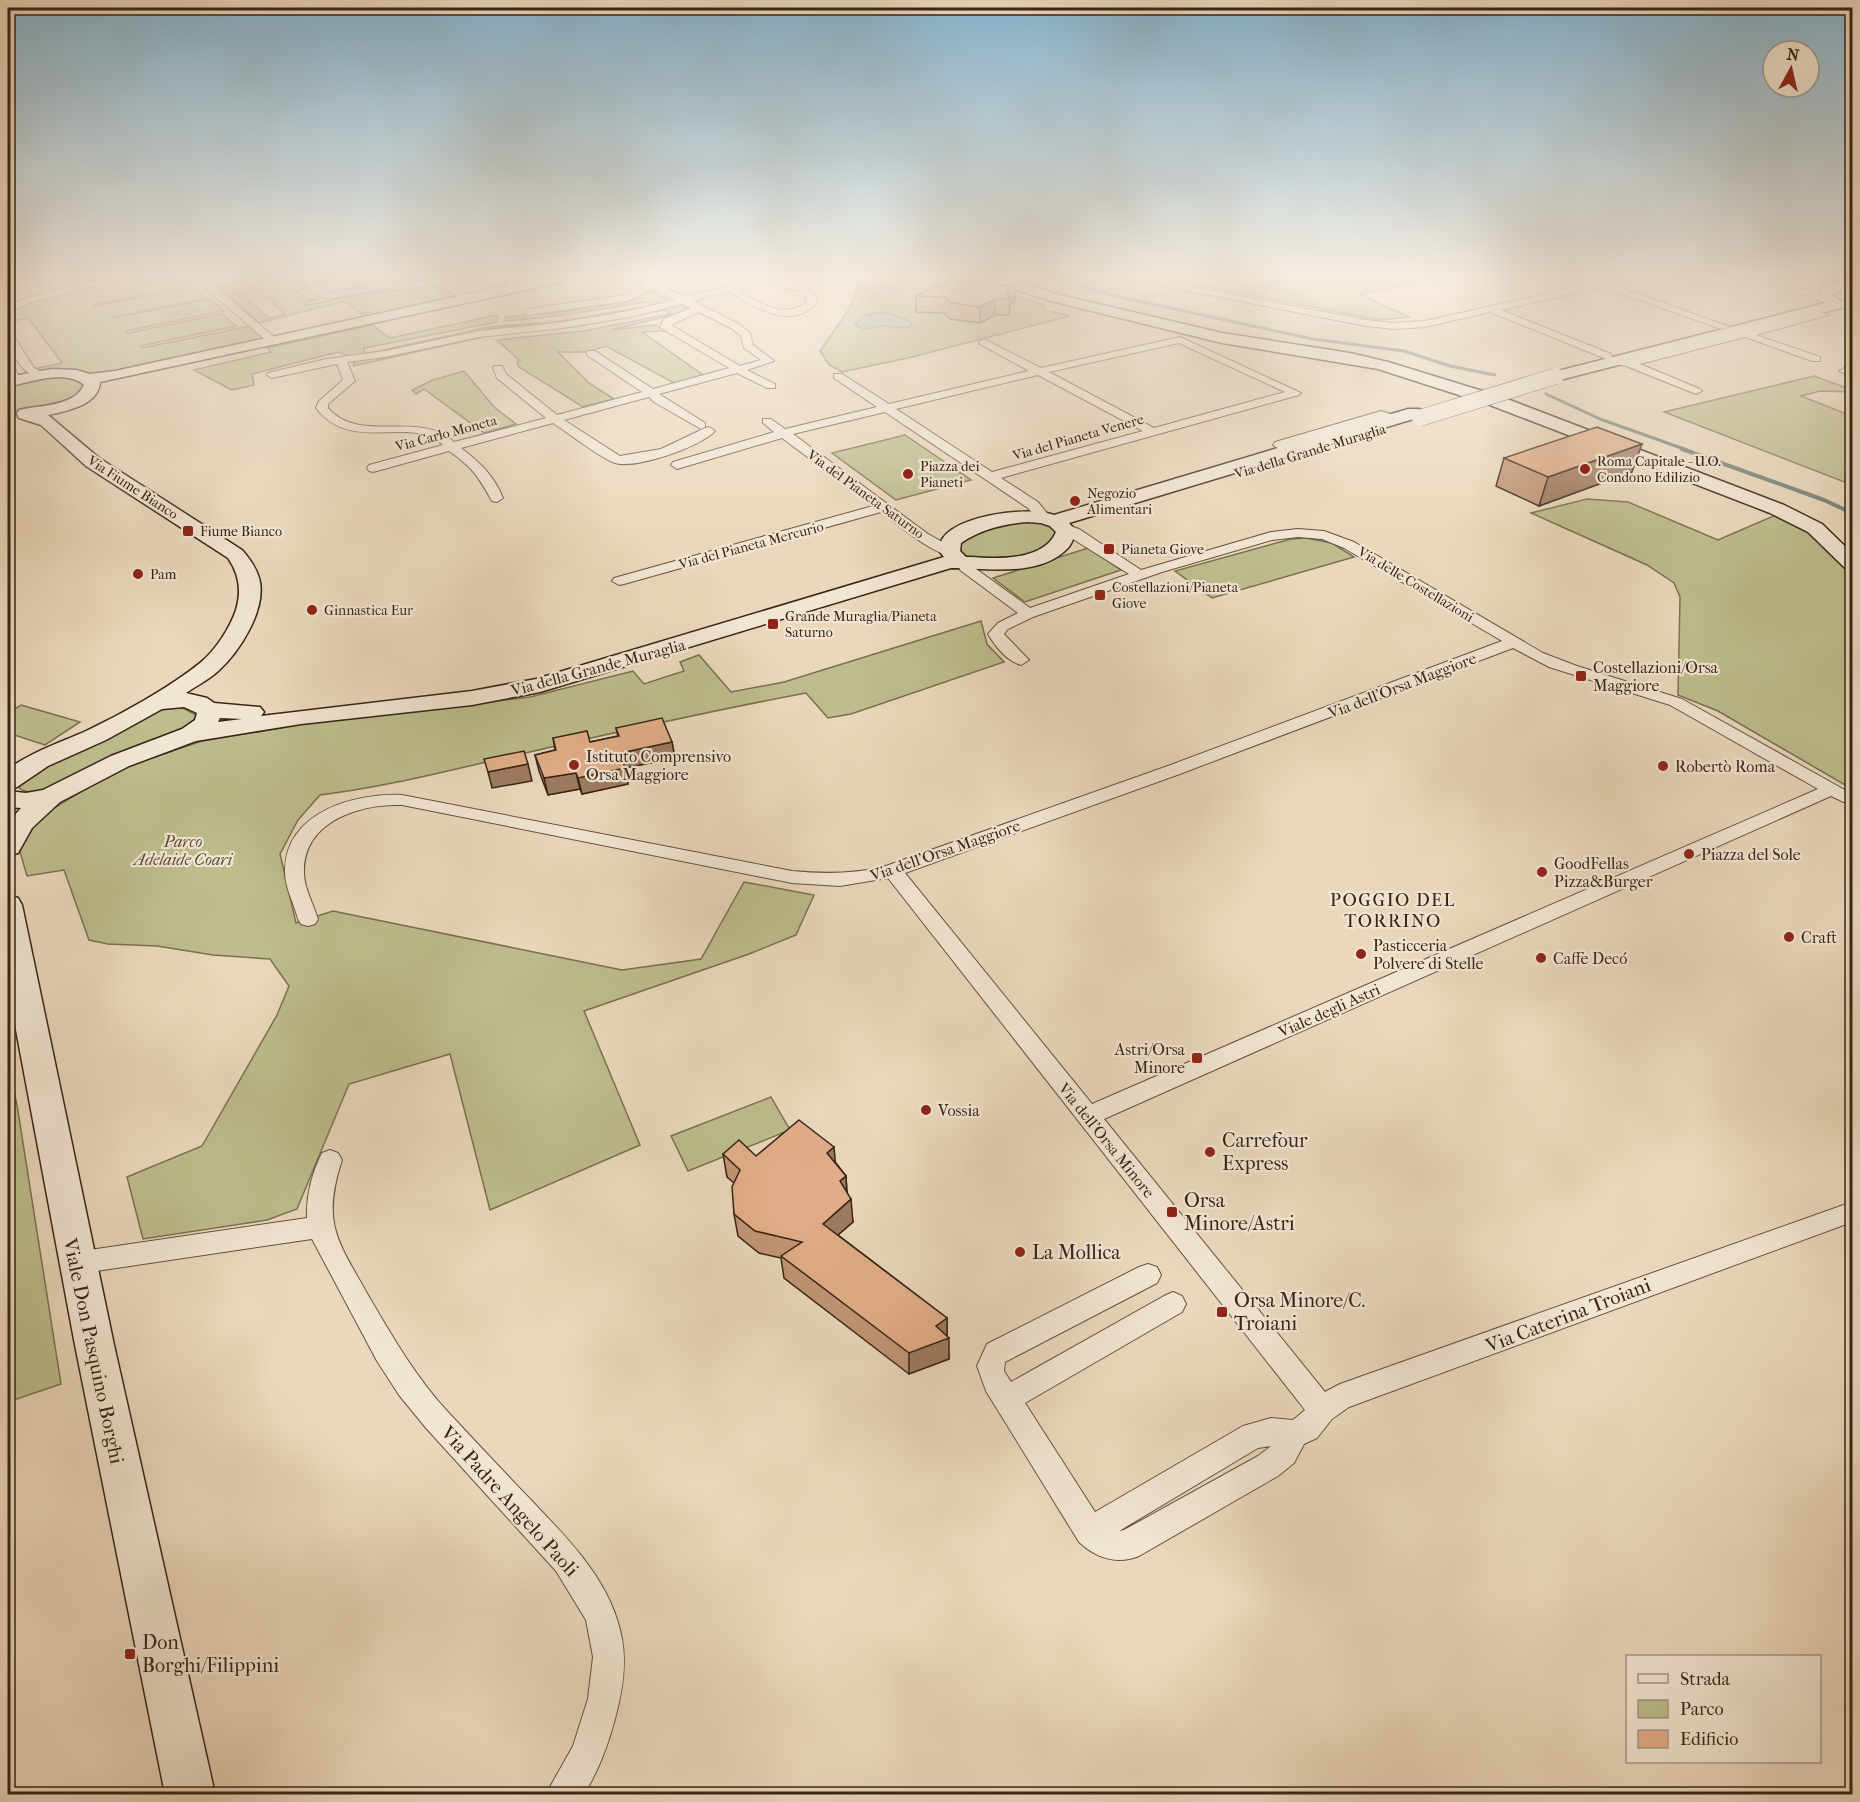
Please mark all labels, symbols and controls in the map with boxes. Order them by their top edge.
north arrow [1761,39,1821,99]
text: N [1786,44,1801,65]
street label: Via del Pianeta Venere [1010,411,1146,465]
street label: Via Carlo Moneta [393,412,499,455]
street label: Via della Grande Muraglia [1231,420,1388,483]
street label: Via del Pianeta Saturno [803,446,927,543]
street label: Via Fiume Bianco [83,451,181,523]
place label: Roma Capitale - U.O. Condono Edilizio [1597,453,1721,486]
place label: Piazza dei Pianeti [920,458,980,491]
marker: Roma Capitale - U.O. Condono Edilizio [1578,462,1592,476]
marker: Piazza dei Pianeti [901,467,915,481]
place label: Negozio Alimentari [1086,485,1152,518]
marker: Negozio Alimentari [1068,494,1082,508]
street label: Via del Pianeta Mercurio [676,518,825,573]
place label: Fiume Bianco [200,523,282,540]
marker: Fiume Bianco [181,524,195,538]
place label: Pianeta Giove [1121,541,1204,558]
marker: Pianeta Giove [1102,542,1116,556]
street label: Via delle Costellazioni [1354,543,1477,626]
place label: Pam [150,566,177,583]
marker: Pam [131,567,145,581]
place label: Costellazioni/Pianeta Giove [1112,579,1239,612]
marker: Costellazioni/Pianeta Giove [1093,588,1107,602]
place label: Ginnastica Eur [324,602,413,619]
marker: Ginnastica Eur [305,603,319,617]
place label: Grande Muraglia/Pianeta Saturno [785,608,937,641]
marker: Grande Muraglia/Pianeta Saturno [766,617,780,631]
street label: Via della Grande Muraglia [508,635,688,700]
street label: Via dell'Orsa Maggiore [1324,648,1479,723]
place label: Costellazioni/Orsa Maggiore [1593,658,1719,695]
marker: Costellazioni/Orsa Maggiore [1574,669,1588,683]
place label: Istituto Comprensivo Orsa Maggiore [586,747,731,784]
place label: Robertò Roma [1675,757,1776,776]
marker: Istituto Comprensivo Orsa Maggiore [567,758,581,772]
marker: Robertò Roma [1656,759,1670,773]
street label: Via dell'Orsa Maggiore [867,816,1023,885]
park label: Parco Adelaide Coari [132,832,234,869]
place label: Piazza del Sole [1701,845,1801,864]
marker: Piazza del Sole [1682,847,1696,861]
place label: GoodFellas Pizza&Burger [1554,854,1653,891]
marker: GoodFellas Pizza&Burger [1535,865,1549,879]
district label: POGGIO DEL TORRINO [1330,890,1456,932]
place label: Craft [1801,928,1837,947]
marker: Craft [1782,930,1796,944]
place label: Pasticceria Polvere di Stelle [1373,936,1484,973]
marker: Pasticceria Polvere di Stelle [1354,947,1368,961]
place label: Caffe Decó [1553,949,1627,968]
marker: Caffe Decó [1534,951,1548,965]
street label: Viale degli Astri [1274,979,1383,1042]
place label: Astri/Orsa Minore [1114,1040,1186,1077]
marker: Astri/Orsa Minore [1190,1051,1204,1065]
street label: Via dell'Orsa Minore [1054,1078,1159,1202]
place label: Vossia [937,1101,980,1120]
marker: Vossia [919,1103,933,1117]
place label: Carrefour Express [1222,1129,1308,1175]
marker: Carrefour Express [1203,1145,1217,1159]
place label: Orsa Minore/Astri [1184,1189,1295,1235]
marker: Orsa Minore/Astri [1165,1205,1179,1219]
street label: Viale Don Pasquino Borghi [58,1235,129,1466]
place label: La Mollica [1032,1241,1121,1264]
marker: La Mollica [1013,1245,1027,1259]
street label: Via Caterina Troiani [1481,1273,1654,1358]
place label: Orsa Minore/C. Troiani [1234,1289,1365,1335]
marker: Orsa Minore/C. Troiani [1215,1305,1229,1319]
street label: Via Padre Angelo Paoli [435,1421,583,1581]
place label: Don Borghi/Filippini [142,1631,279,1677]
marker: Don Borghi/Filippini [123,1647,137,1661]
legend [1626,1655,1821,1763]
text: Strada [1680,1669,1731,1690]
text: Parco [1680,1699,1724,1720]
text: Edificio [1680,1729,1738,1750]

